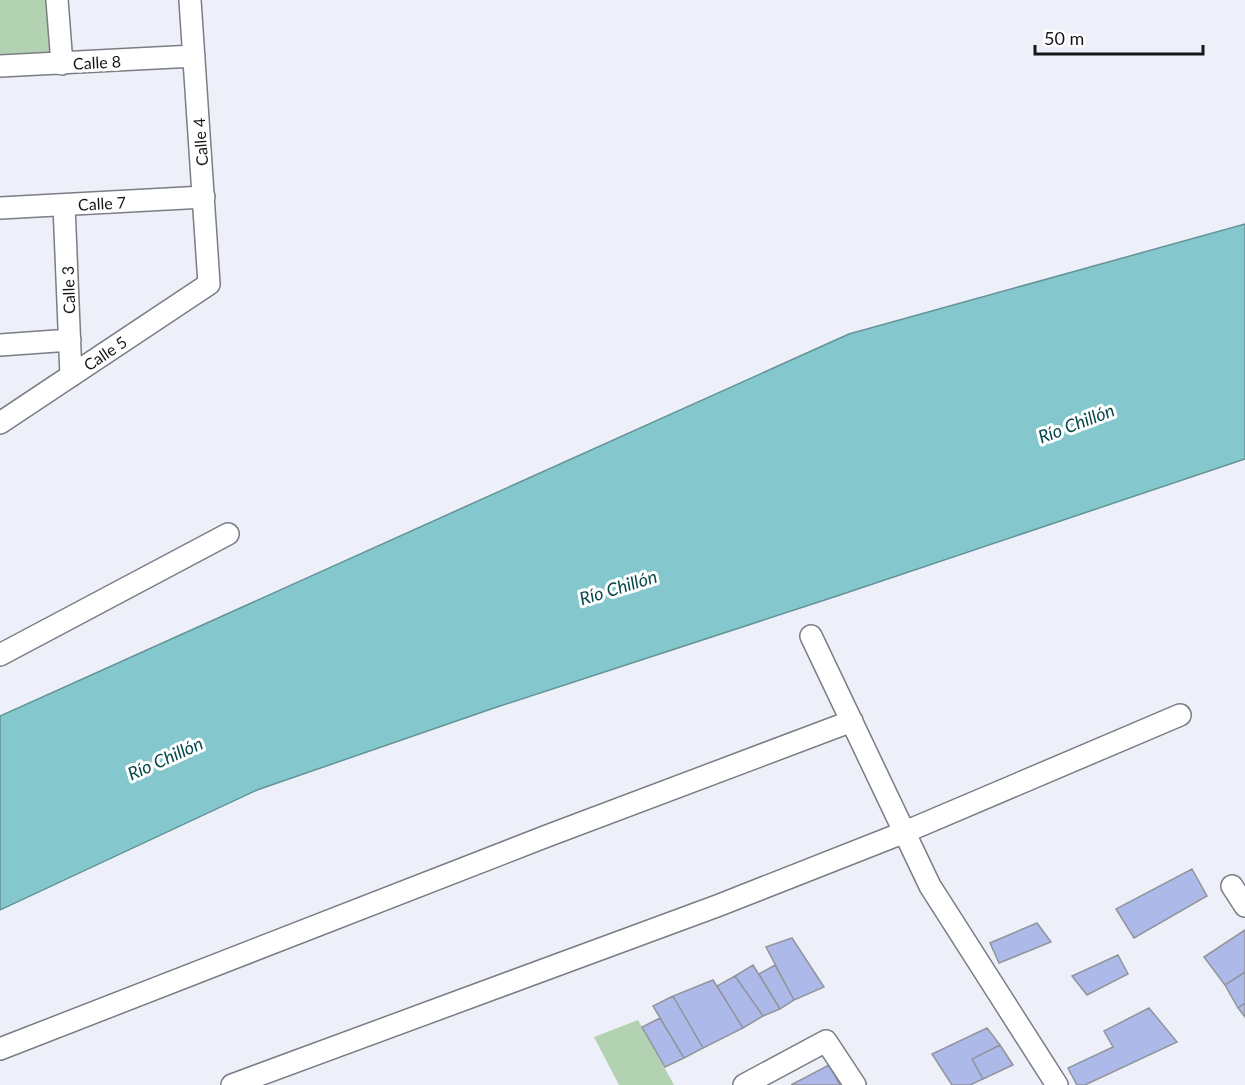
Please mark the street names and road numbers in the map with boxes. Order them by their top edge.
street label: Calle 8 [73,51,121,73]
street label: Calle 4 [189,117,211,167]
street label: Calle 7 [78,192,126,214]
street label: Calle 3 [58,266,78,314]
street label: Calle 5 [80,332,130,374]

